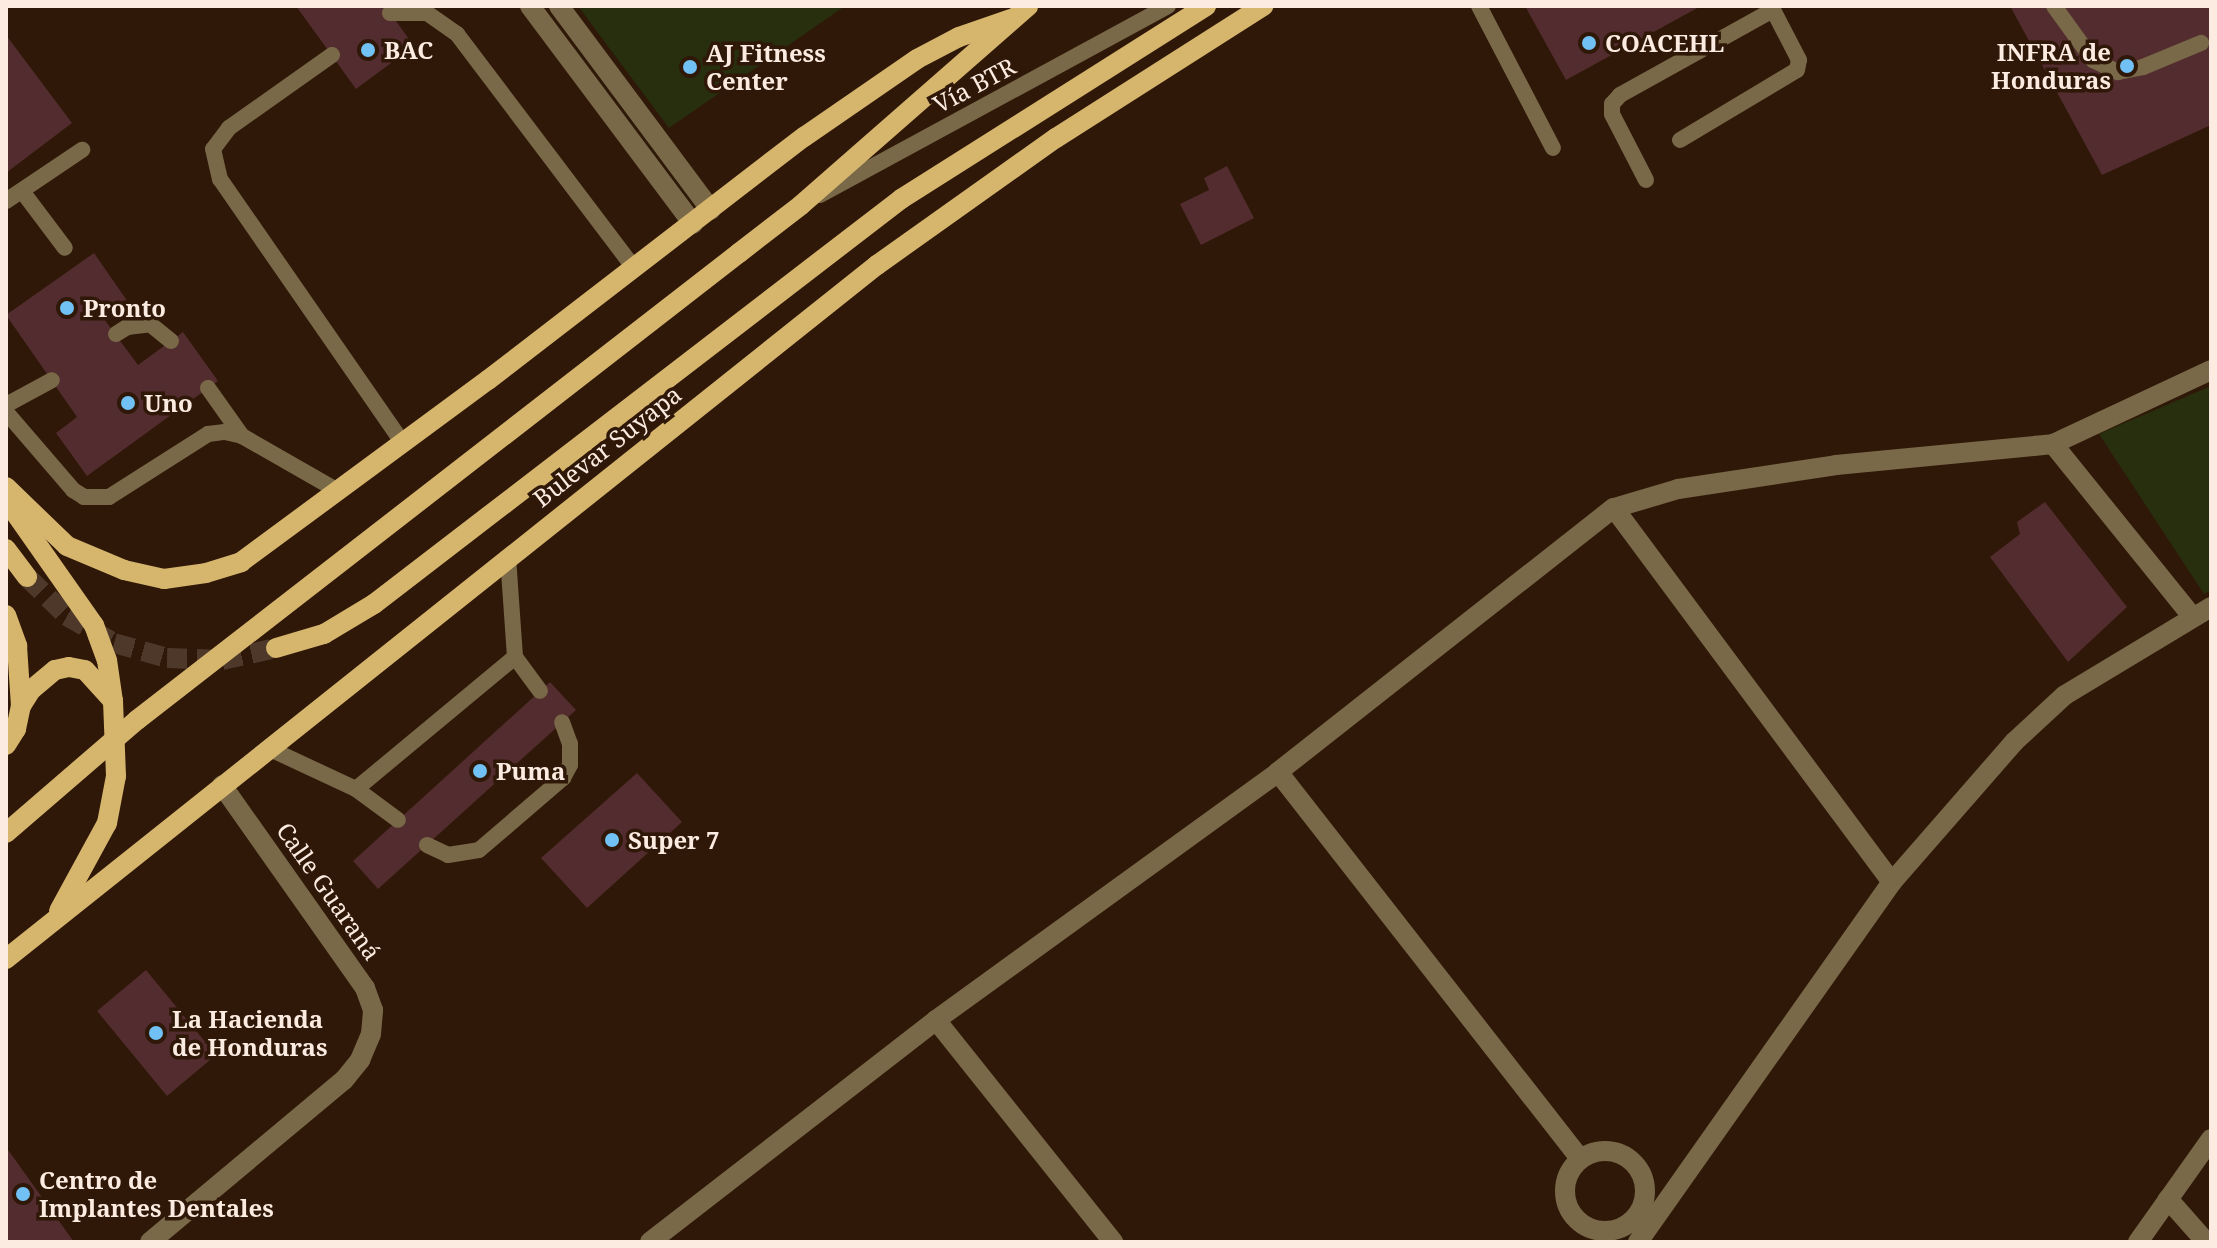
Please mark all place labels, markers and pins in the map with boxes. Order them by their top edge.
place label: COACEHL [1605,29,1724,57]
marker: COACEHL [1580,34,1598,52]
place label: BAC [384,36,433,64]
place label: INFRA de Honduras [1991,38,2111,94]
place label: AJ Fitness Center [706,39,826,95]
marker: BAC [359,41,377,59]
marker: INFRA de Honduras [2118,57,2136,75]
marker: AJ Fitness Center [681,58,699,76]
place label: Pronto [83,294,166,322]
marker: Pronto [58,299,76,317]
place label: Uno [144,389,193,417]
marker: Uno [119,394,137,412]
place label: Puma [496,757,565,785]
marker: Puma [471,762,489,780]
place label: Super 7 [628,826,719,854]
marker: Super 7 [603,831,621,849]
place label: La Hacienda de Honduras [172,1005,328,1061]
marker: La Hacienda de Honduras [147,1024,165,1042]
place label: Centro de Implantes Dentales [39,1166,274,1222]
marker: Centro de Implantes Dentales [14,1185,32,1203]

